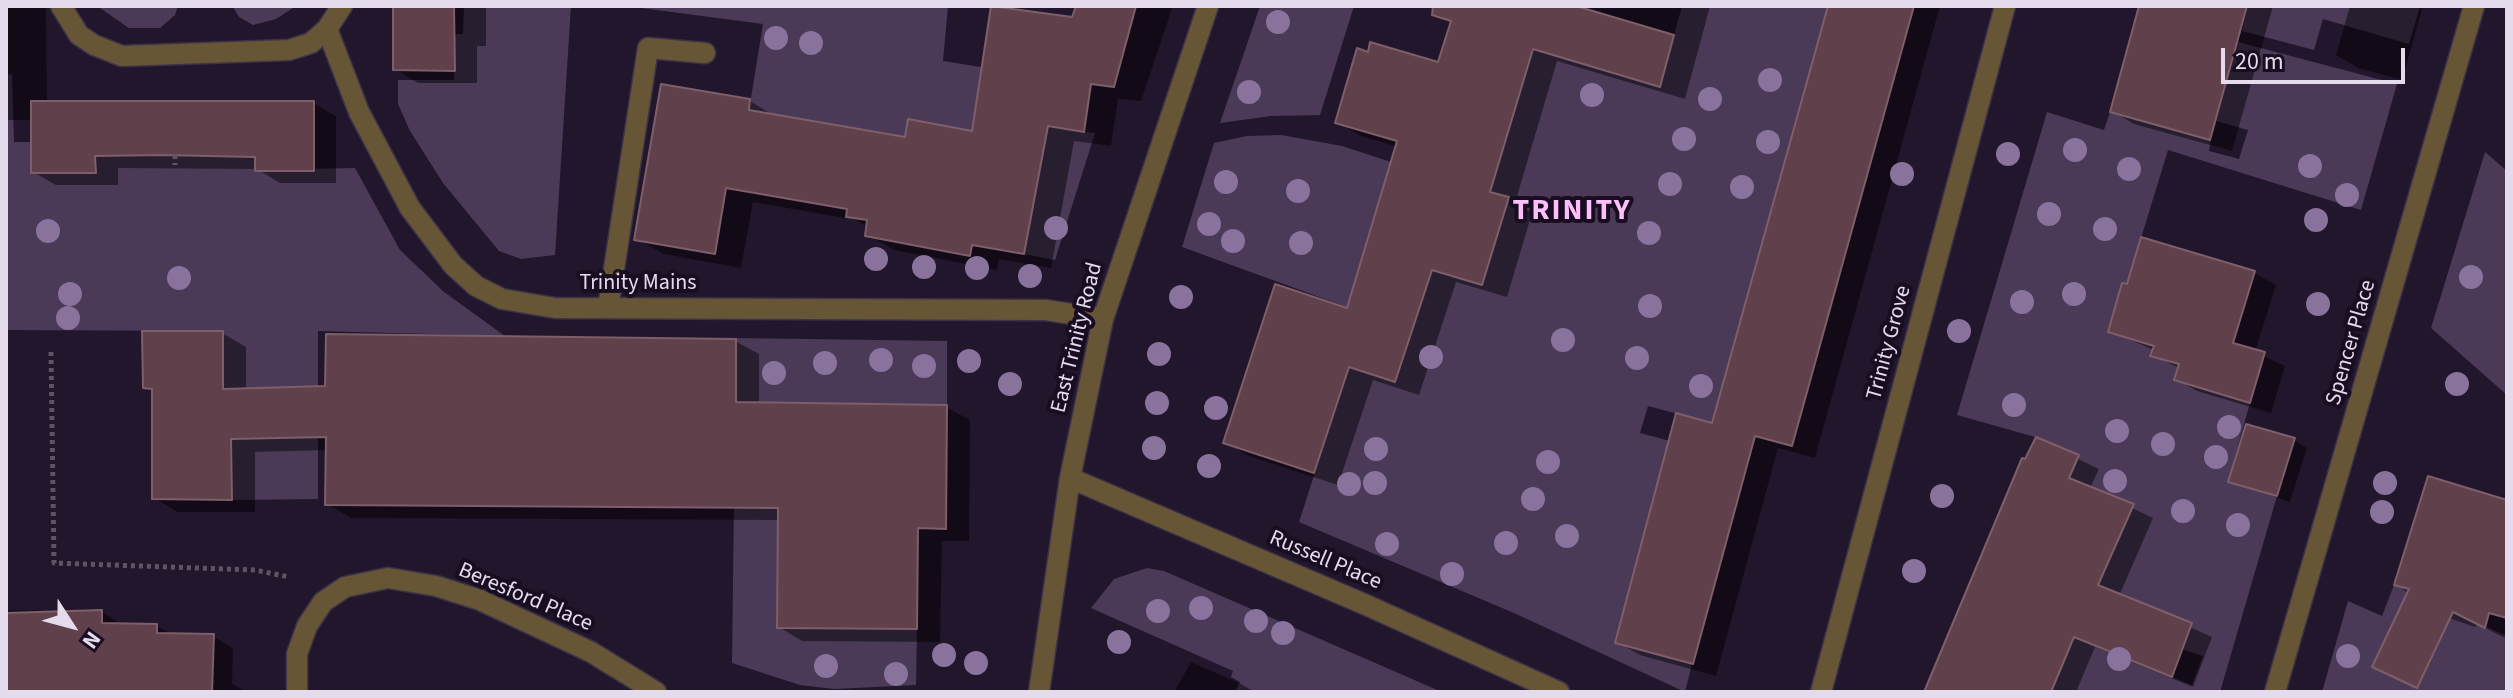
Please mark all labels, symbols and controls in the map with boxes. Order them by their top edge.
scale bar [2225,32,2409,82]
text: 20 m [2235,44,2284,79]
district label: TRINITY [1513,194,1631,230]
street label: East Trinity Road [1047,260,1109,416]
street label: Trinity Mains [579,271,697,297]
street label: Spencer Place [2322,277,2382,409]
street label: Trinity Grove [1862,283,1918,403]
street label: Russell Place [1265,526,1385,596]
street label: Beresford Place [454,558,596,638]
north arrow [32,586,112,666]
text: N [74,625,109,655]

